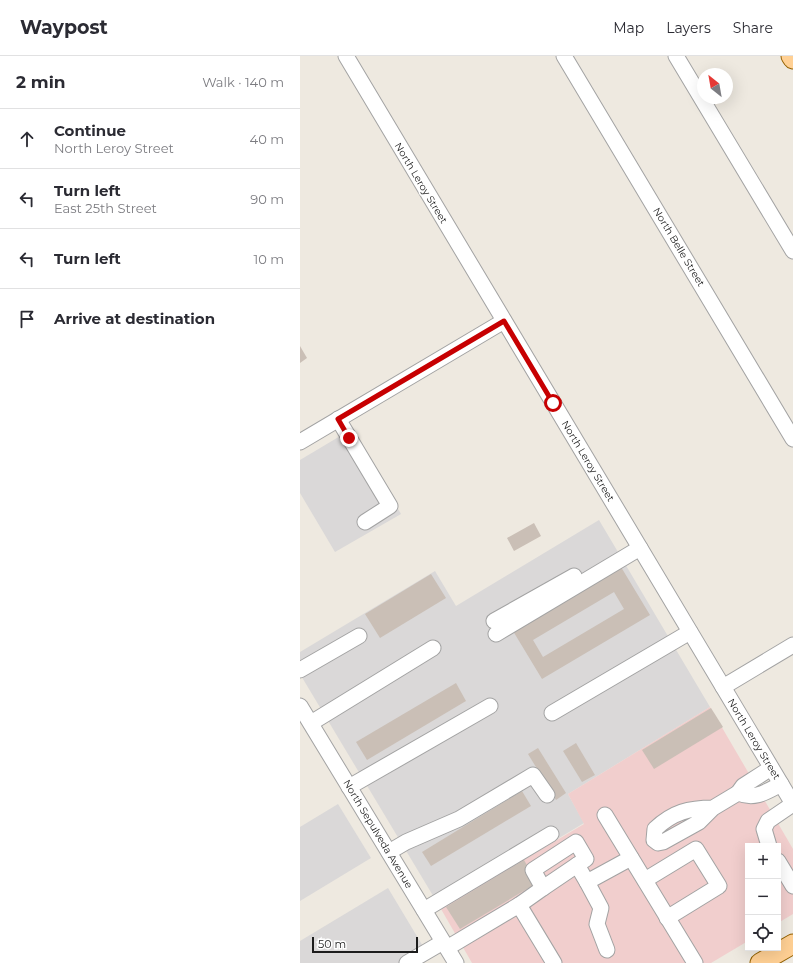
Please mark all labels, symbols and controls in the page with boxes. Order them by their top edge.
text: Waypost [20,16,108,39]
text: Map [613,19,644,37]
text: Layers [666,19,711,37]
text: Share [733,19,773,37]
north arrow [697,68,733,104]
text: 2 min [16,72,66,92]
text: Walk · 140 m [202,74,284,90]
text: Continue [54,121,126,140]
icon: ahead [16,128,38,150]
text: 40 m [250,131,284,147]
text: North Leroy Street [54,140,174,156]
street label: North Leroy Street [392,140,450,226]
text: Turn left [54,181,121,200]
icon: left [16,188,38,210]
text: 90 m [250,191,284,207]
text: East 25th Street [54,200,157,216]
street label: North Belle Street [650,205,708,289]
icon: left [16,248,38,270]
text: Turn left [54,249,121,268]
text: 10 m [254,251,284,267]
icon: arrive [16,308,38,330]
text: Arrive at destination [54,309,215,328]
route start [544,394,562,412]
street label: North Leroy Street [559,418,617,504]
route end [340,429,358,447]
street label: North Leroy Street [725,696,783,782]
street label: North Sepulveda Avenue [340,777,416,891]
map controls [745,843,781,951]
button: + [745,843,781,879]
button: − [745,879,781,915]
button: locate [745,915,781,951]
scale bar [312,935,418,954]
text: 50 m [318,937,346,951]

